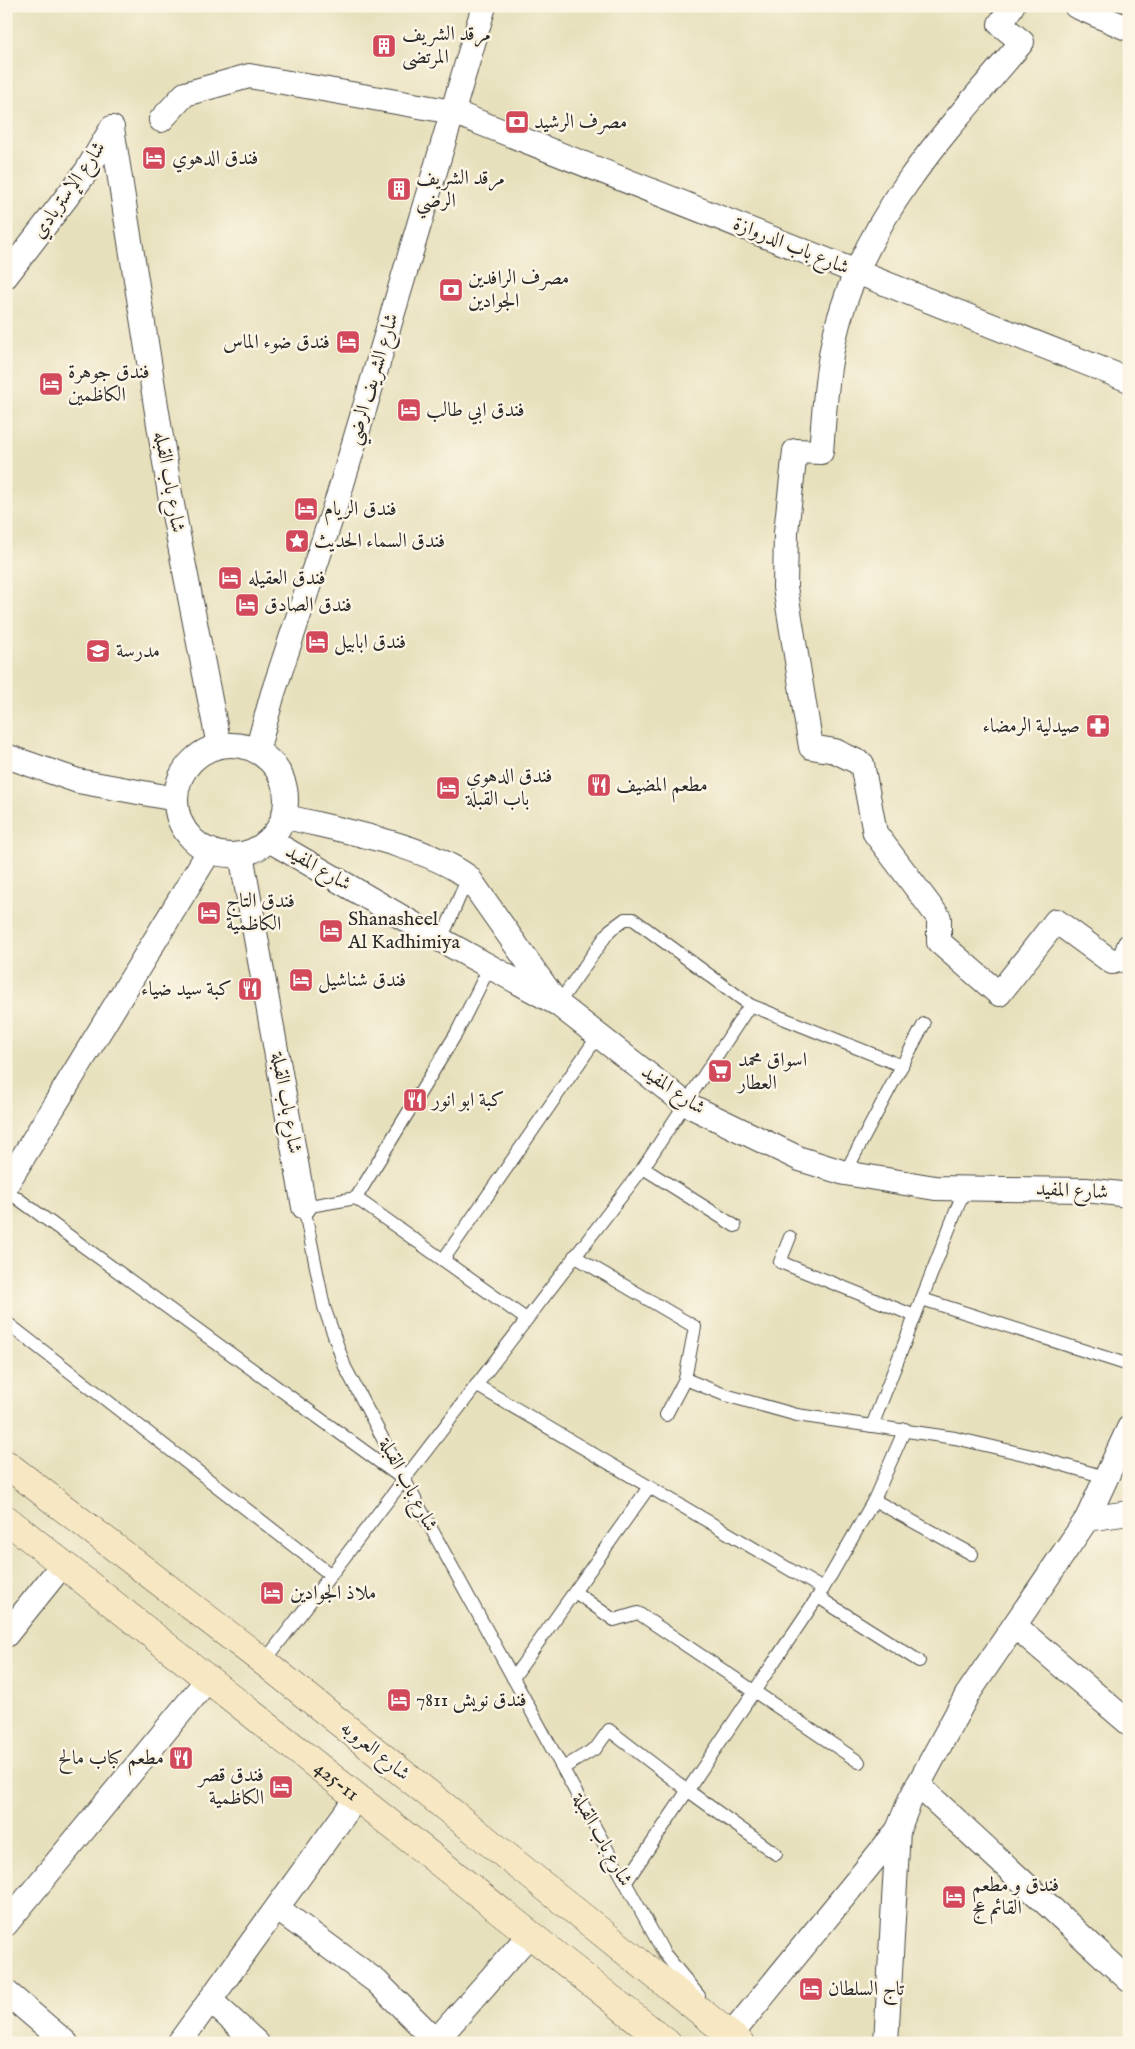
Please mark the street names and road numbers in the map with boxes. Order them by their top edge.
street label: شارع الإستربادي [26,137,115,246]
street label: شارع باب الدروازة [728,211,853,284]
street label: شارع الشريف الرضي [341,310,410,449]
street label: شارع باب القبله [144,429,190,535]
street label: شارع المفيد [278,839,356,900]
street label: شارع باب القبلة [261,1049,307,1156]
street label: شارع المفيد [634,1059,710,1124]
street label: شارع المفيد [1035,1177,1109,1209]
street label: شارع باب القبلة [369,1433,443,1538]
street label: شارع العروبه [333,1715,415,1790]
street label: 425-11 [309,1756,364,1807]
street label: شارع باب القبلة [562,1788,638,1893]

